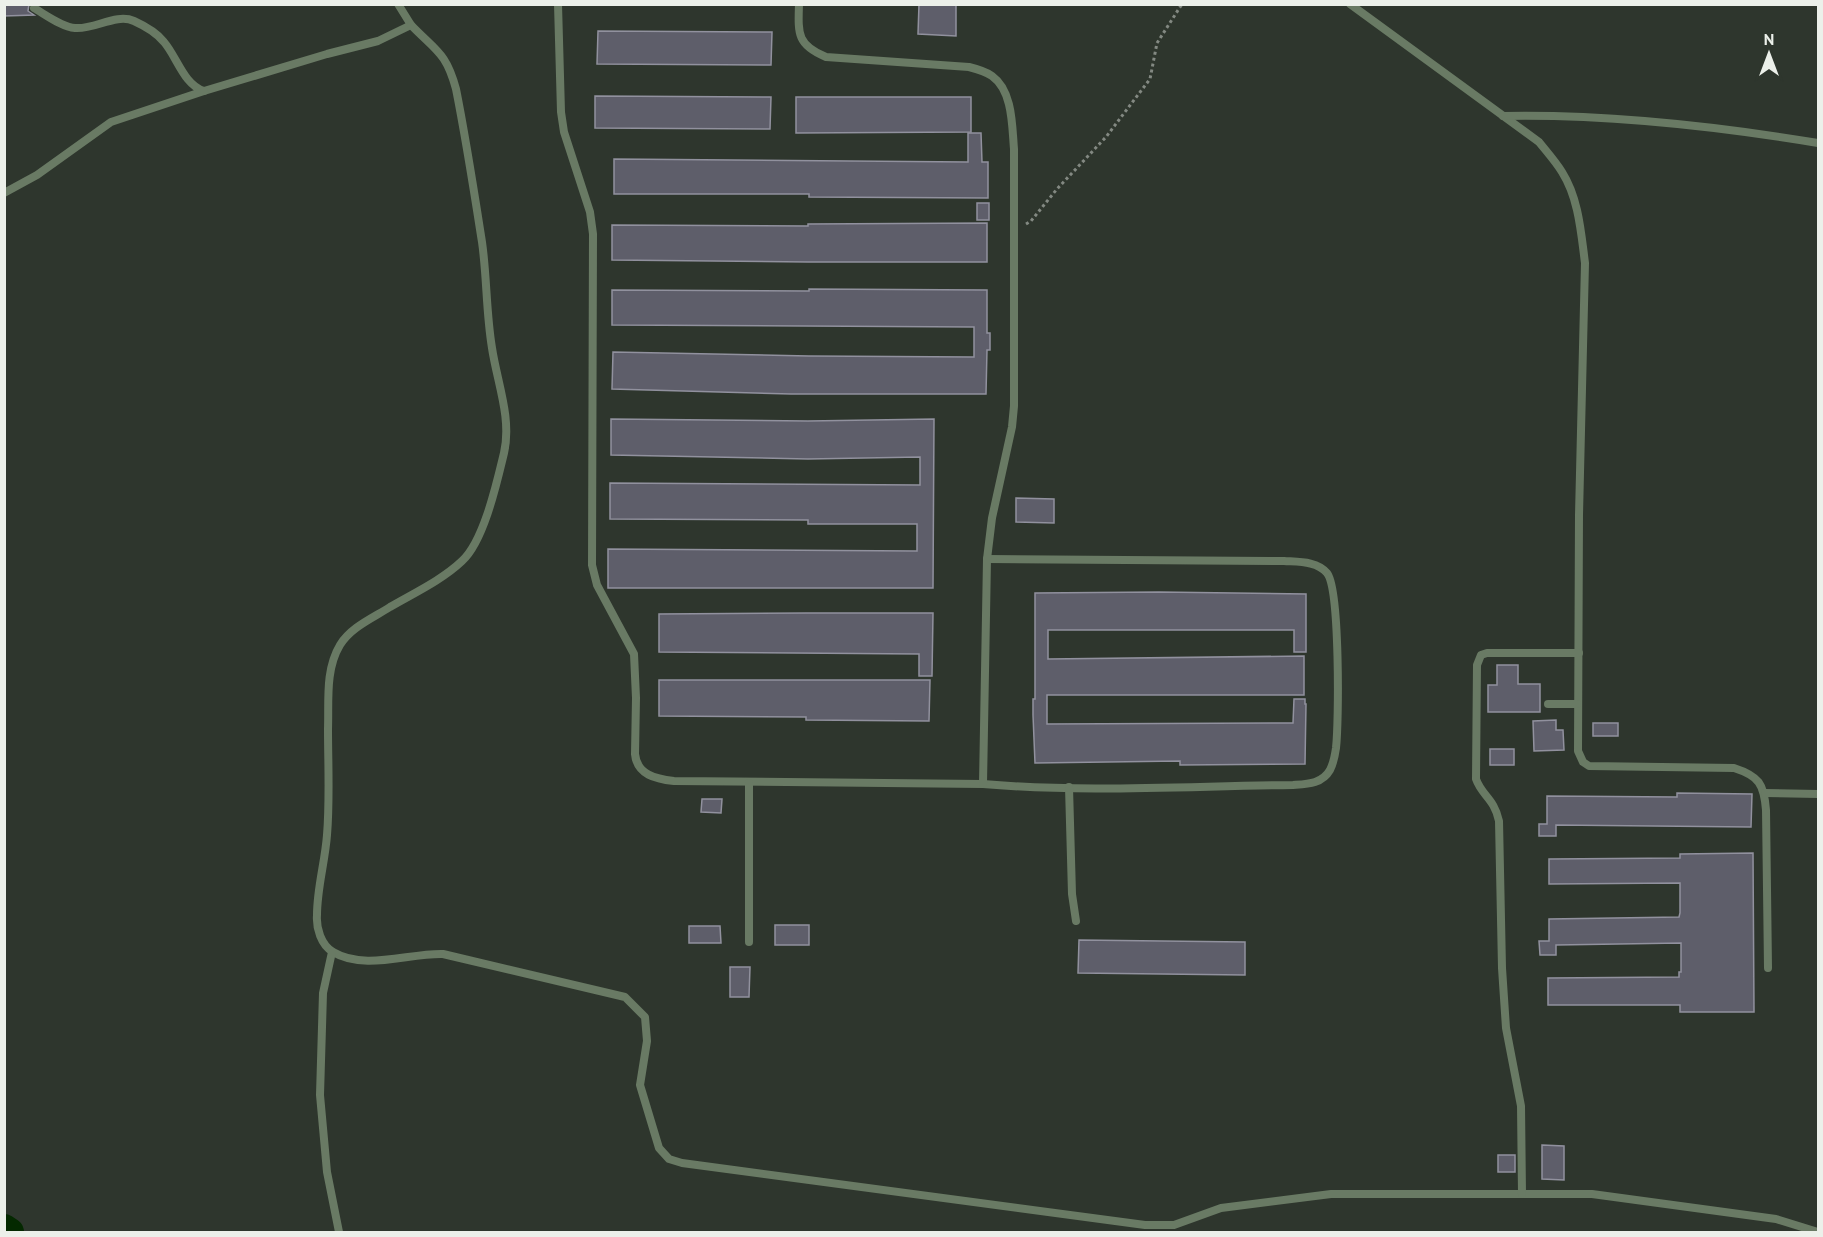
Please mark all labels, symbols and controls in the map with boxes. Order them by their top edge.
north arrow [1739,24,1799,84]
text: N [1764,29,1774,49]

